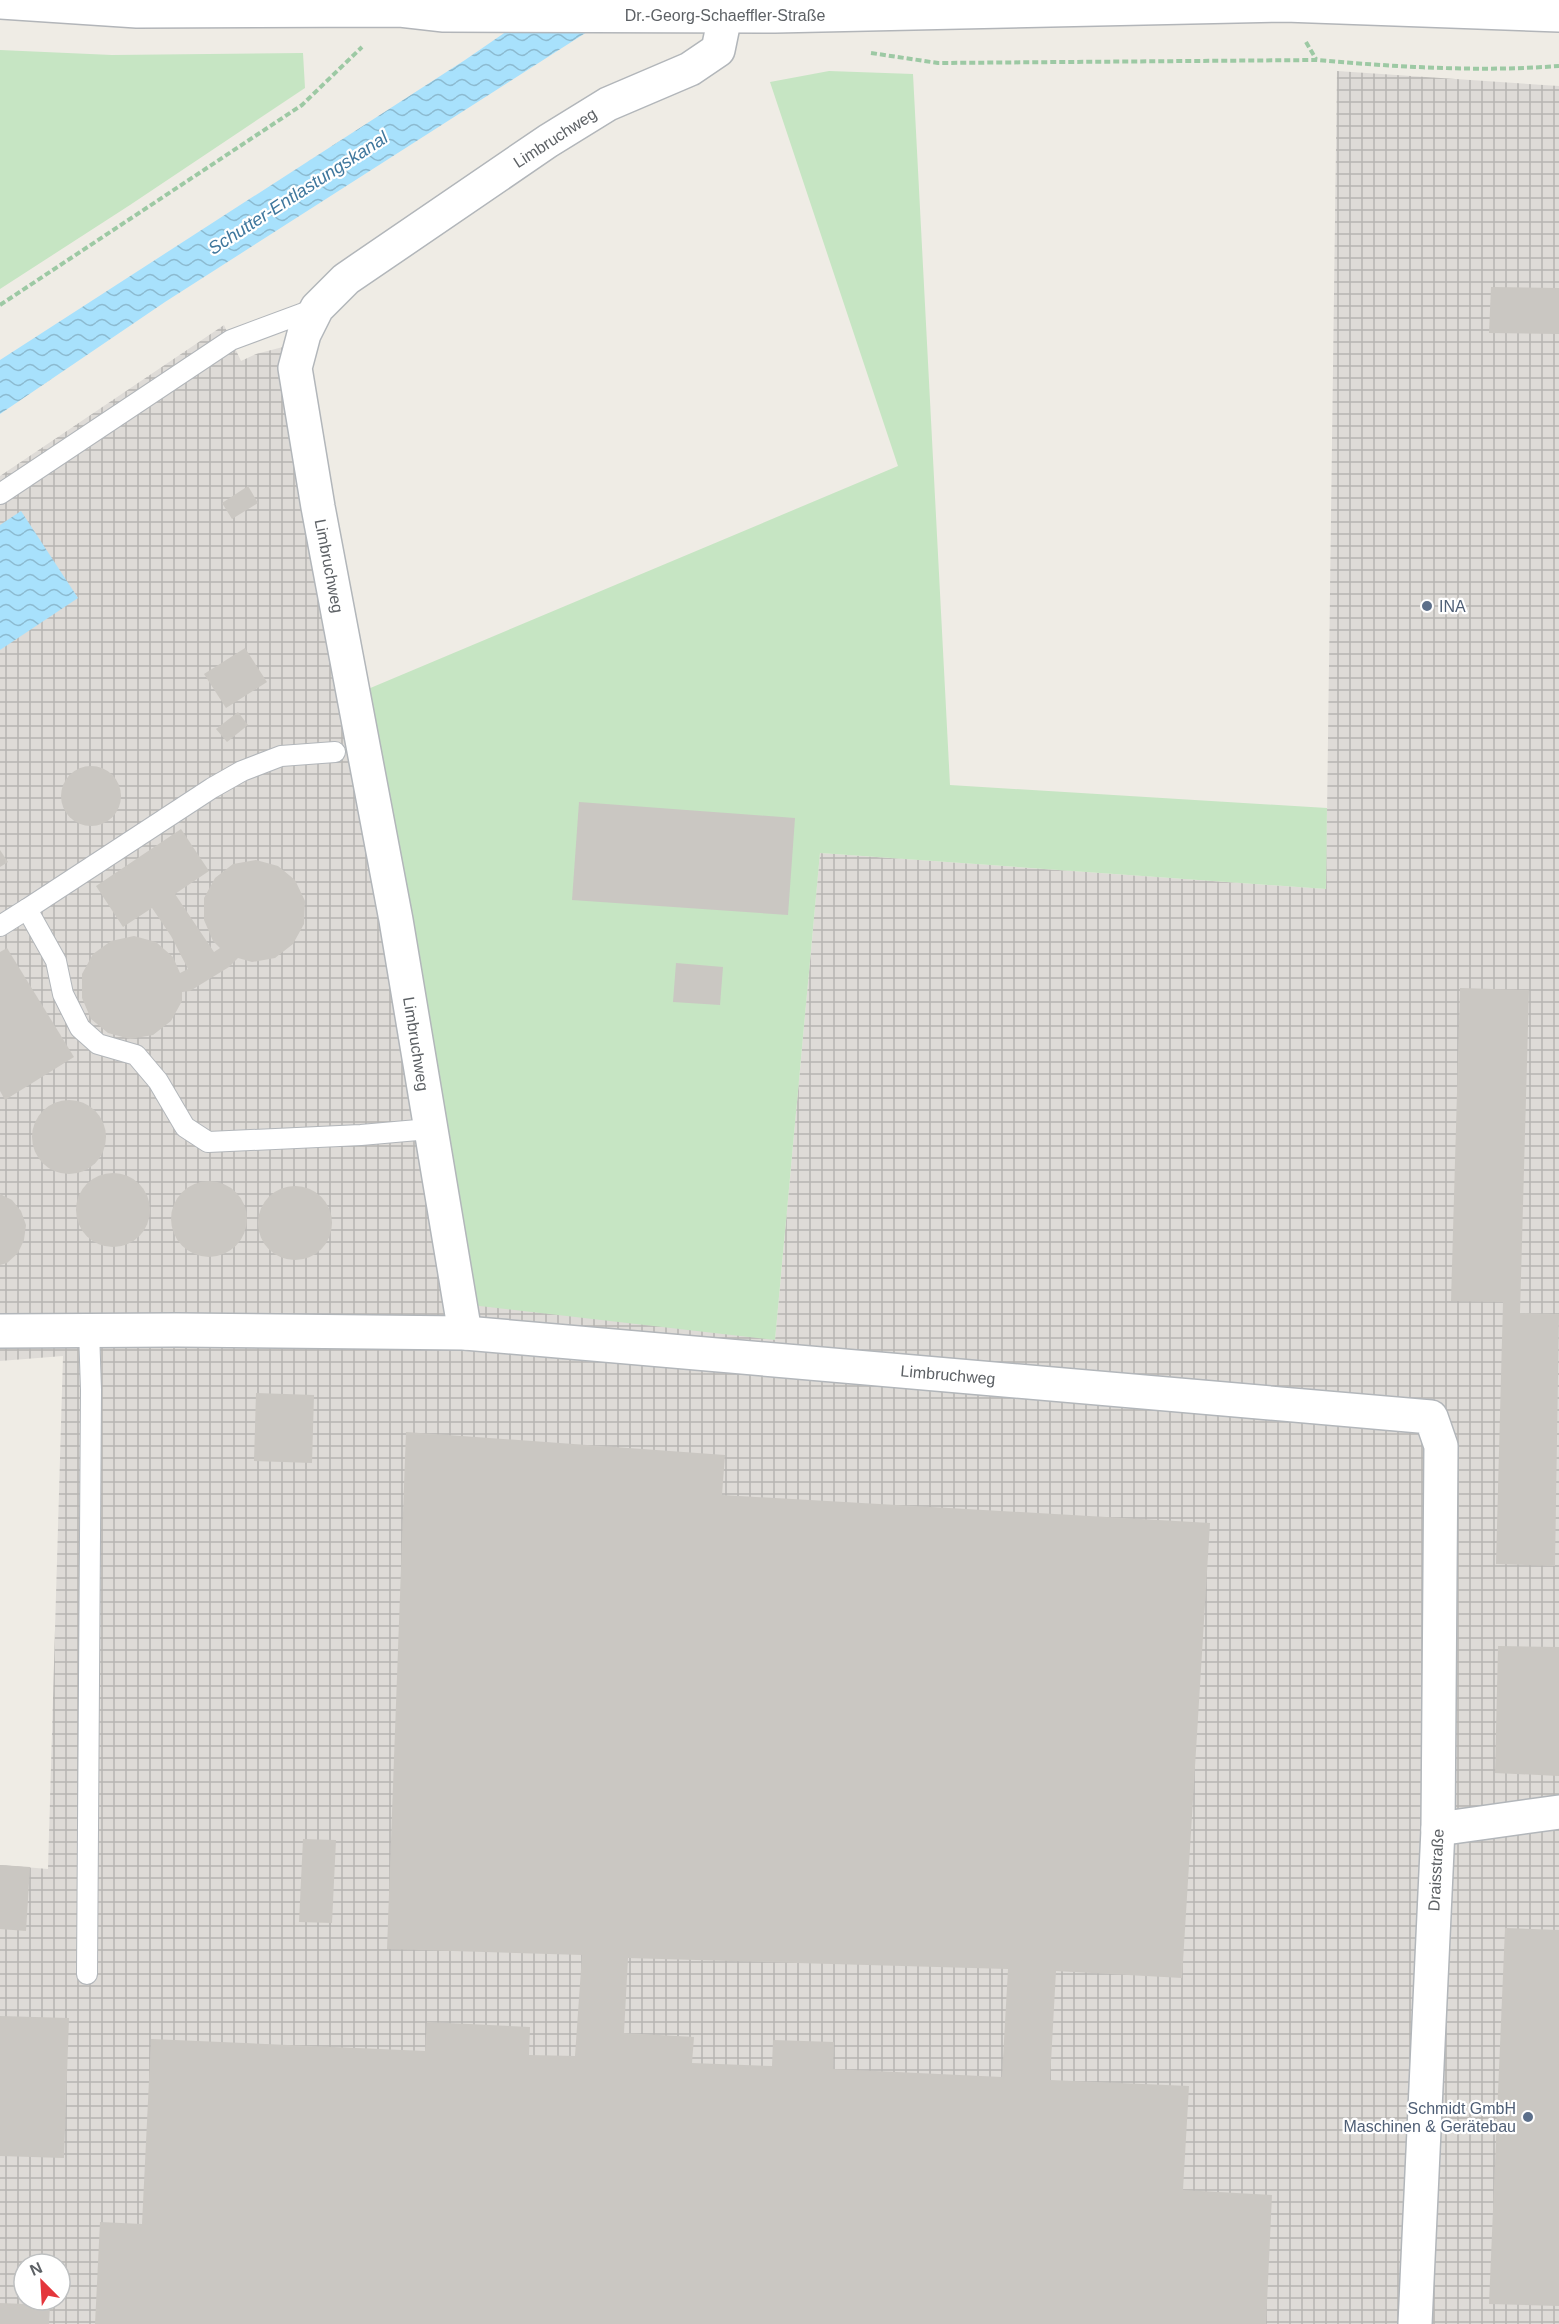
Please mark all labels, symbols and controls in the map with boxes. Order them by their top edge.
street label: Dr.-Georg-Schaeffler-Straße [625,7,825,24]
street label: Limbruchweg [510,105,600,171]
water label: Schutter-Entlastungskanal [205,127,392,259]
street label: Limbruchweg [312,518,346,614]
place label: INA [1439,598,1466,615]
marker: INA [1420,599,1434,613]
street label: Limbruchweg [400,996,432,1092]
street label: Limbruchweg [900,1362,996,1388]
street label: Draisstraße [1425,1828,1447,1912]
place label: Schmidt GmbH Maschinen & Gerätebau [1343,2100,1516,2135]
marker: Schmidt GmbH Maschinen & Gerätebau [1521,2110,1535,2124]
north arrow [12,2252,72,2312]
text: N [27,2259,45,2279]

